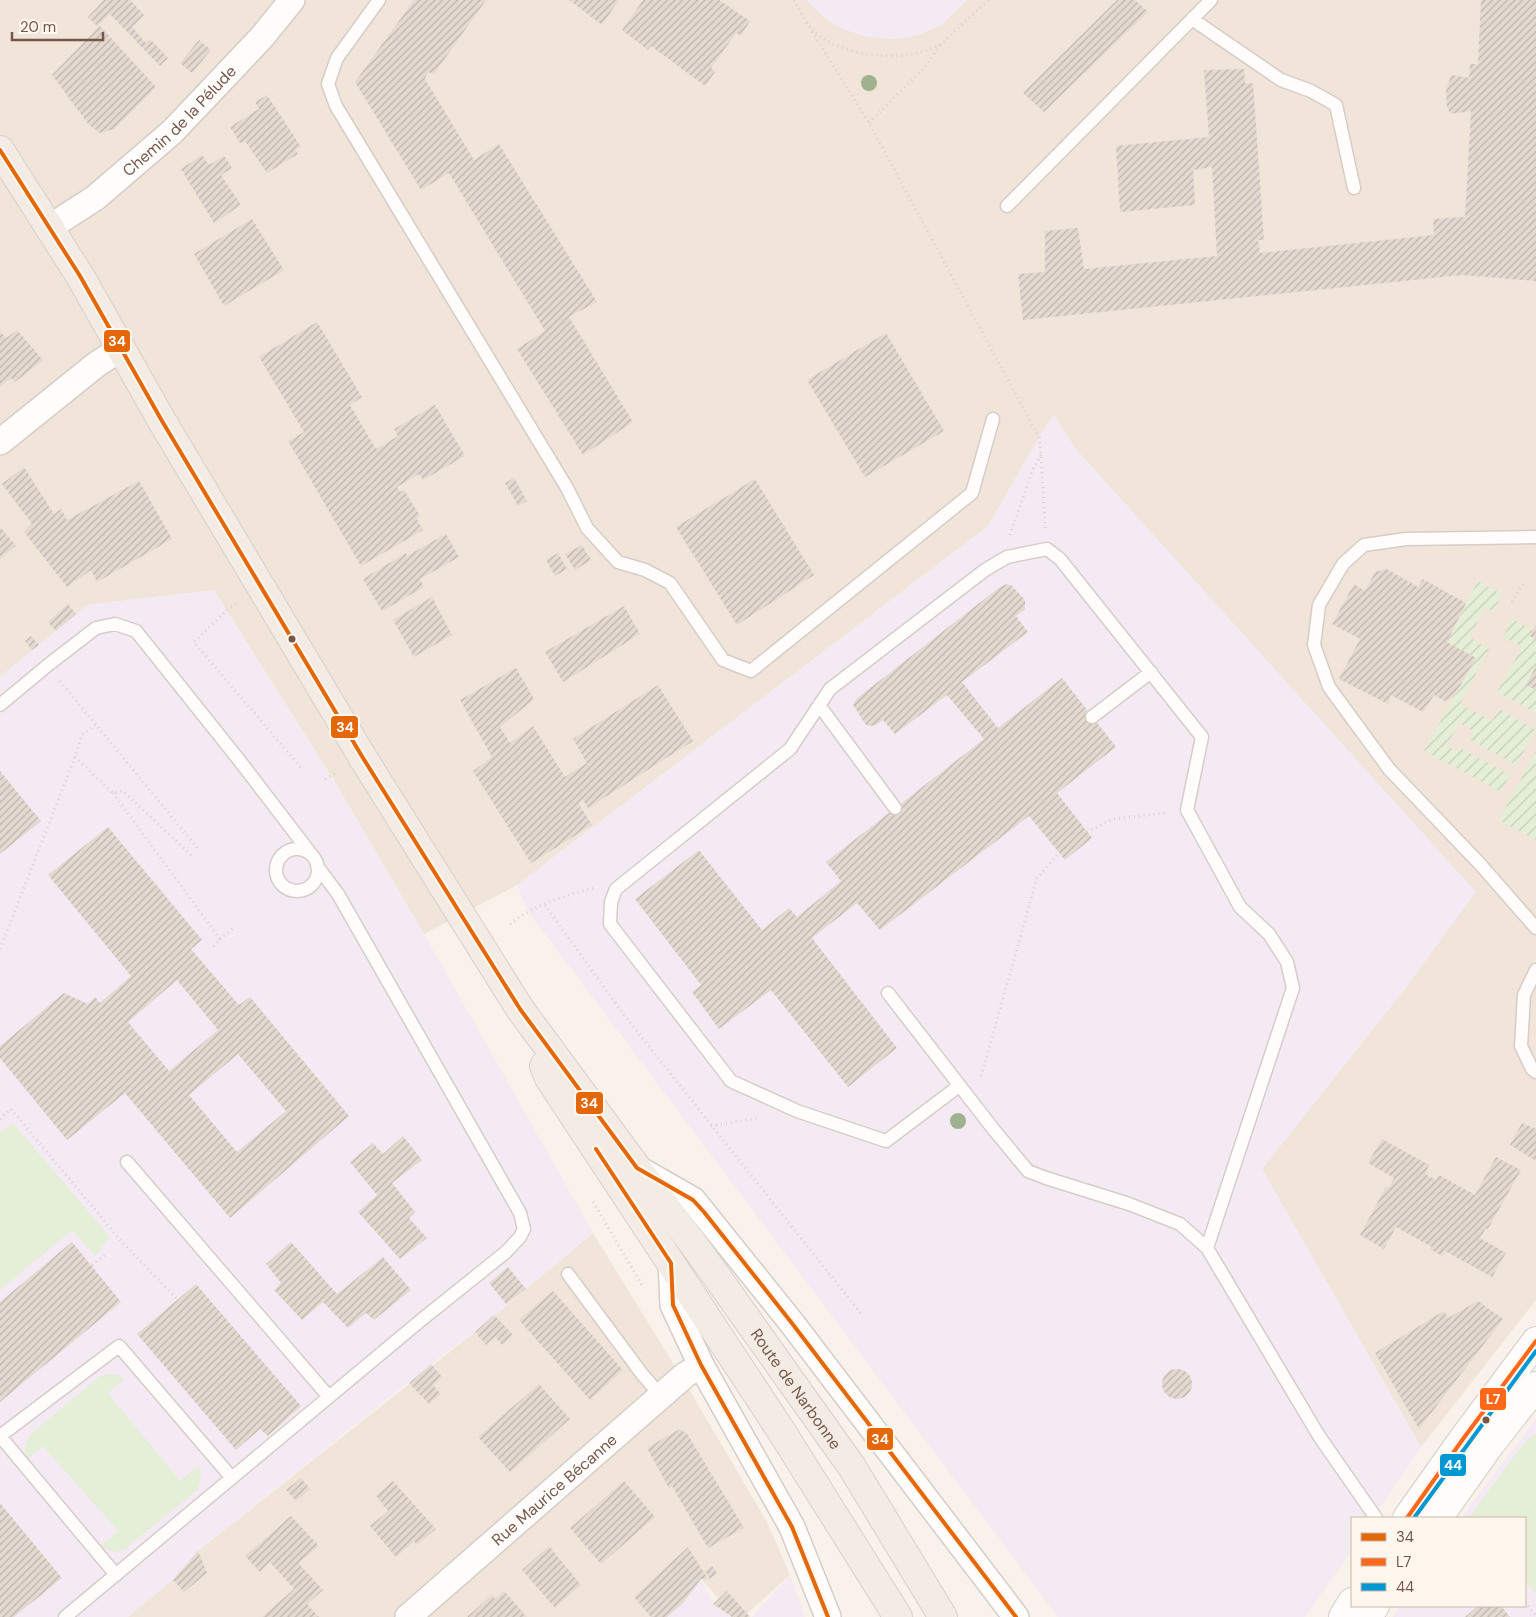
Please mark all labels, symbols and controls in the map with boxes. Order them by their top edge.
scale bar [12,10,104,42]
text: 20 m [20,17,56,37]
street label: Chemin de la Pélude [118,60,241,181]
line badge: 34 [103,329,131,353]
text: 34 [108,332,126,350]
unlabelled marker [287,634,297,644]
line badge: 34 [330,715,359,739]
text: 34 [336,718,354,736]
line badge: 34 [575,1091,604,1115]
text: 34 [580,1094,598,1112]
street label: Route de Narbonne [746,1324,846,1453]
line badge: L7 [1479,1387,1507,1411]
text: L7 [1486,1390,1501,1408]
unlabelled marker [1481,1415,1491,1425]
line badge: 34 [866,1427,894,1451]
street label: Rue Maurice Bécanne [487,1429,621,1550]
text: 34 [871,1430,889,1448]
line badge: 44 [1439,1453,1467,1477]
text: 44 [1444,1456,1462,1474]
legend [1351,1517,1526,1607]
text: 34 [1396,1527,1414,1547]
text: L7 [1396,1552,1411,1572]
text: 44 [1396,1577,1414,1597]

